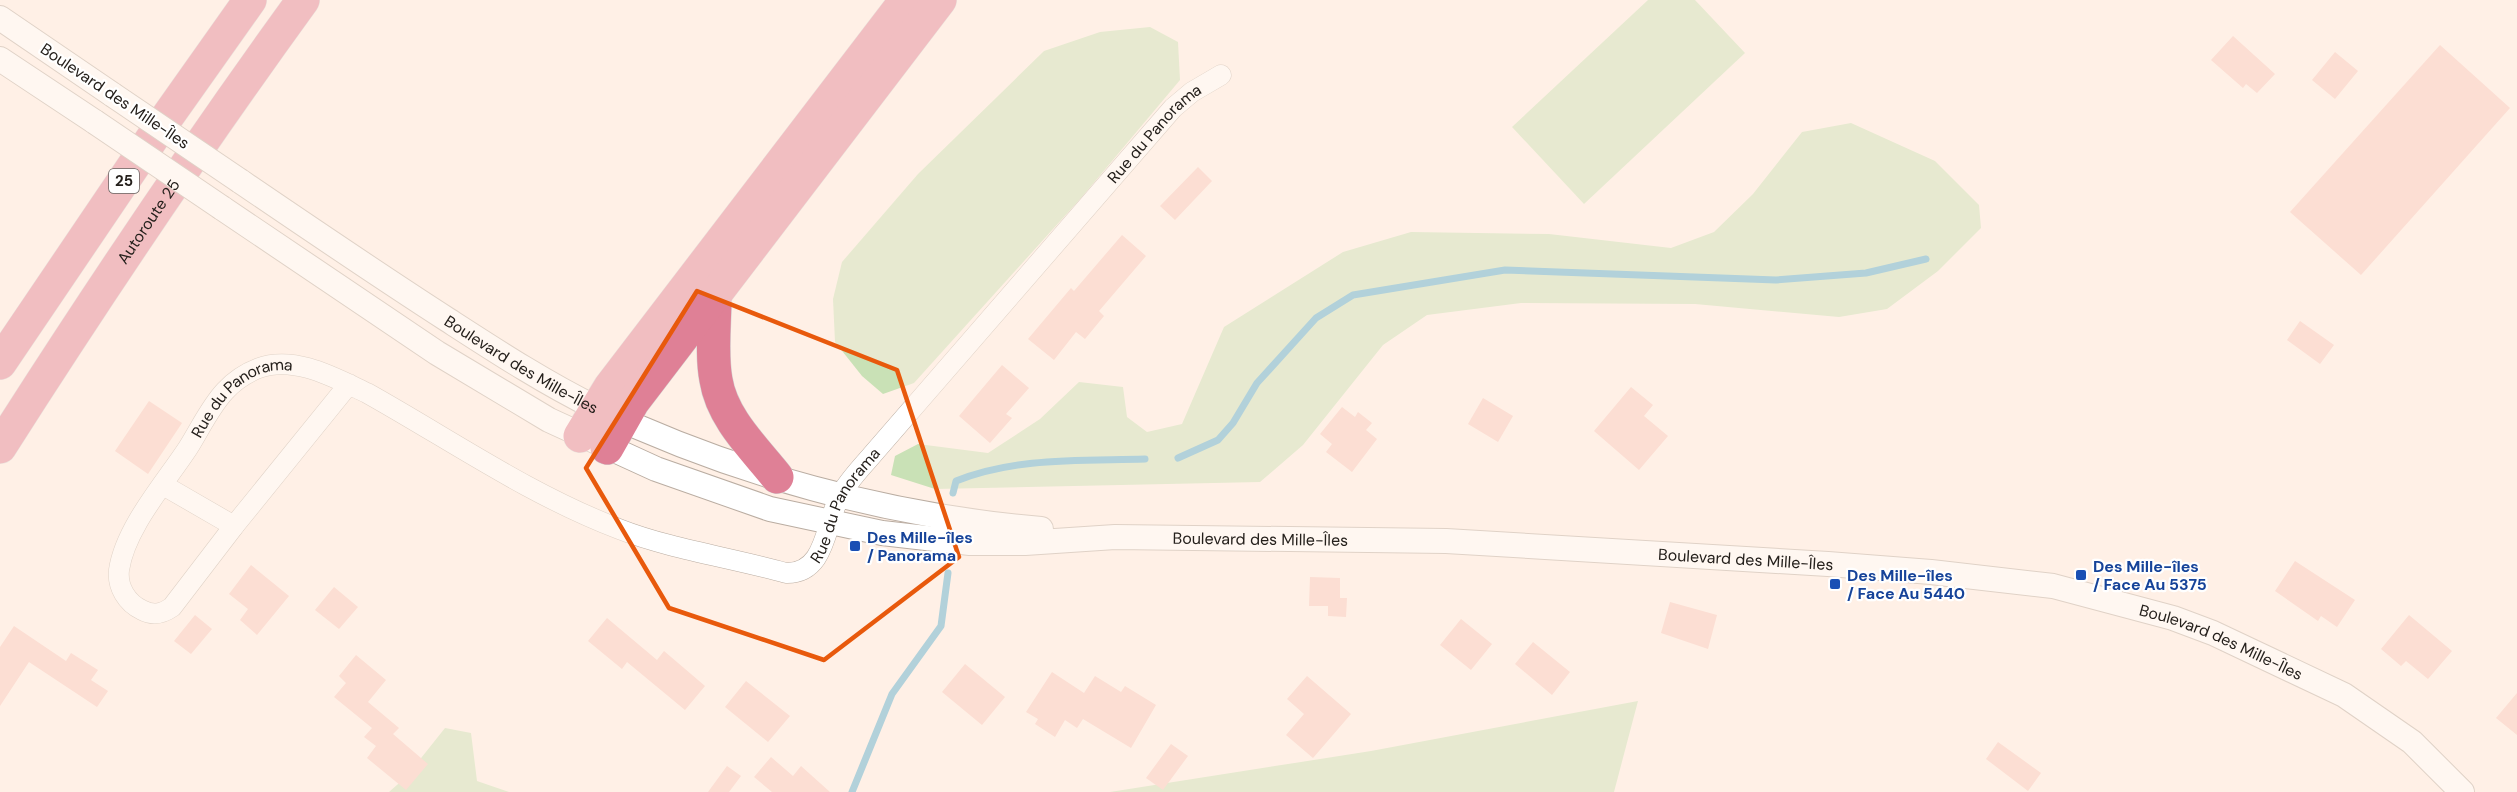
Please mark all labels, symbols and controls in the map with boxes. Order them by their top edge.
street label: Boulevard des Mille-Îles [36,38,194,154]
street label: Rue du Panorama [1102,79,1205,187]
road number: 25 [109,169,139,193]
street label: Autoroute 25 [112,175,184,268]
street label: Boulevard des Mille-Îles [441,310,602,418]
street label: Rue du Panorama [186,353,293,441]
street label: Rue du Panorama [805,443,884,567]
place label: Des Mille-îles / Panorama [867,527,973,566]
street label: Boulevard des Mille-Îles [1172,527,1348,550]
marker: Des Mille-îles / Panorama [848,539,862,553]
street label: Boulevard des Mille-Îles [1658,543,1834,575]
place label: Des Mille-îles / Face Au 5375 [2093,556,2207,595]
place label: Des Mille-îles / Face Au 5440 [1847,565,1965,604]
marker: Des Mille-îles / Face Au 5375 [2074,568,2088,582]
marker: Des Mille-îles / Face Au 5440 [1828,577,1842,591]
street label: Boulevard des Mille-Îles [2137,599,2306,685]

